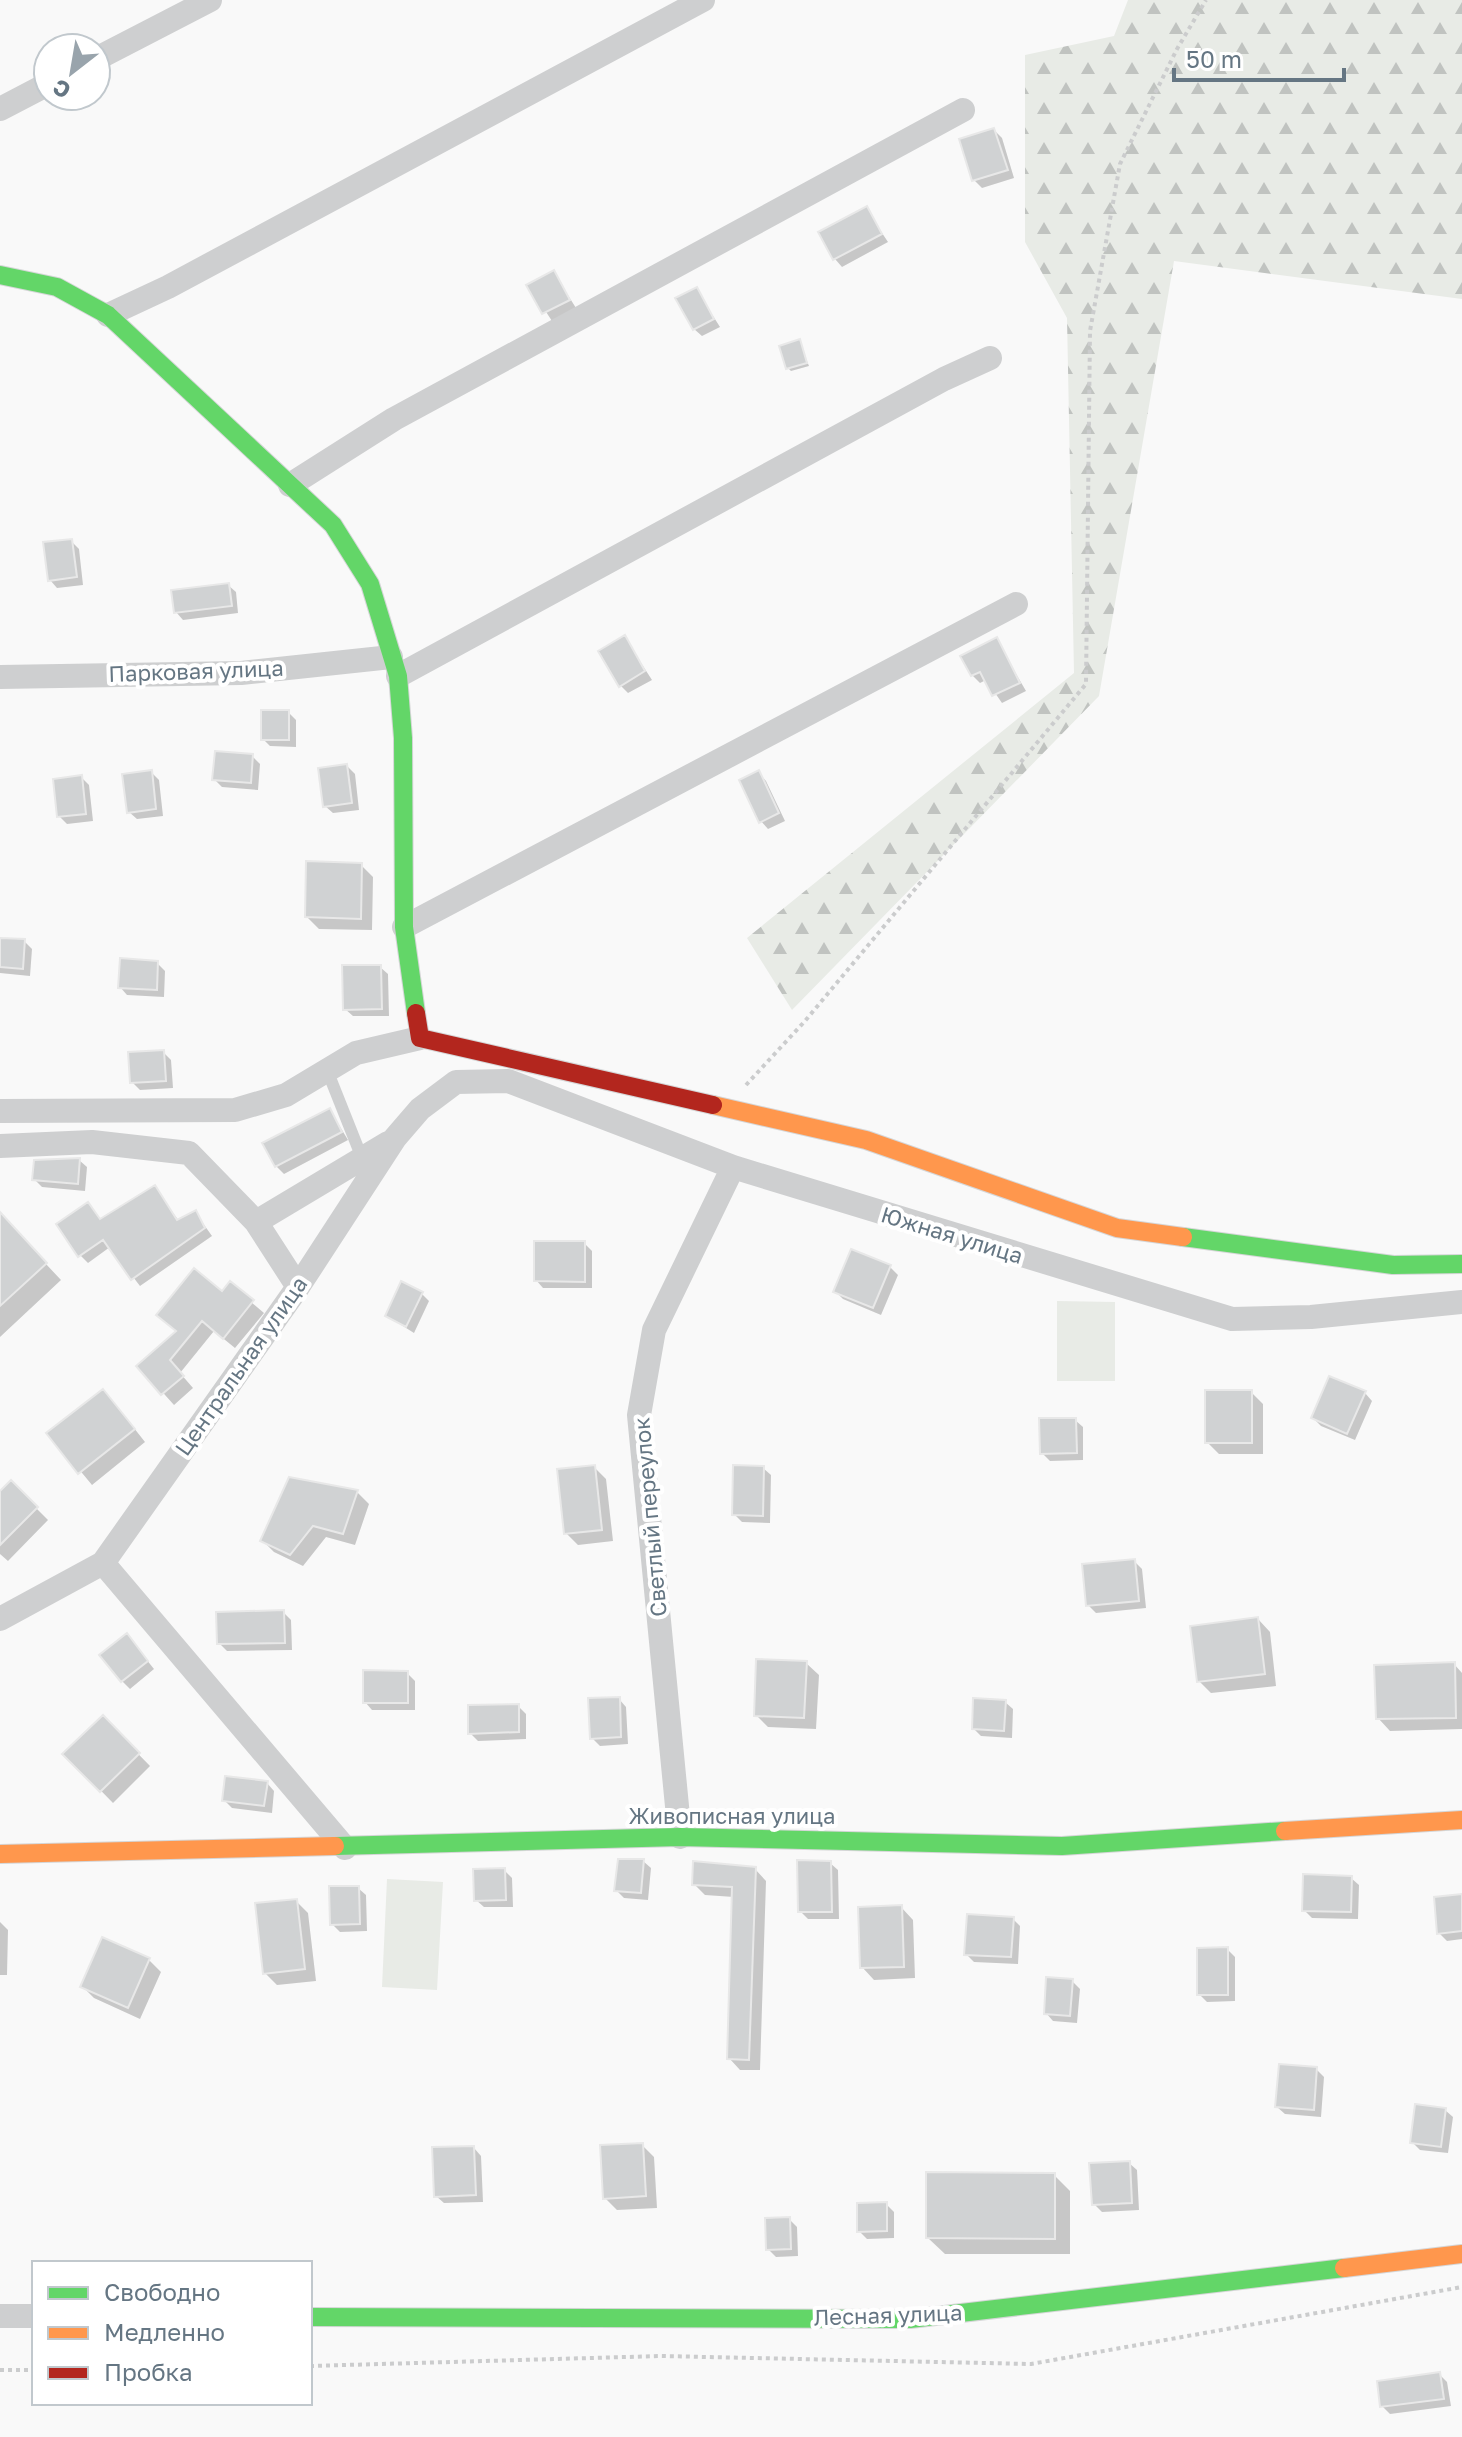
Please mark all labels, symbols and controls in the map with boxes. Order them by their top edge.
north arrow [32,32,112,112]
scale bar [1174,32,1344,82]
text: 50 m [1186,44,1242,73]
text: С [48,74,75,105]
street label: Парковая улица [108,654,284,687]
street label: Южная улица [878,1200,1026,1269]
street label: Центральная улица [169,1271,313,1460]
street label: Светлый переулок [627,1416,672,1618]
street label: Живописная улица [628,1802,836,1829]
legend [32,2261,312,2405]
text: Свободно [104,2277,220,2306]
street label: Лесная улица [813,2298,963,2331]
text: Медленно [104,2317,225,2346]
text: Пробка [104,2357,193,2386]

